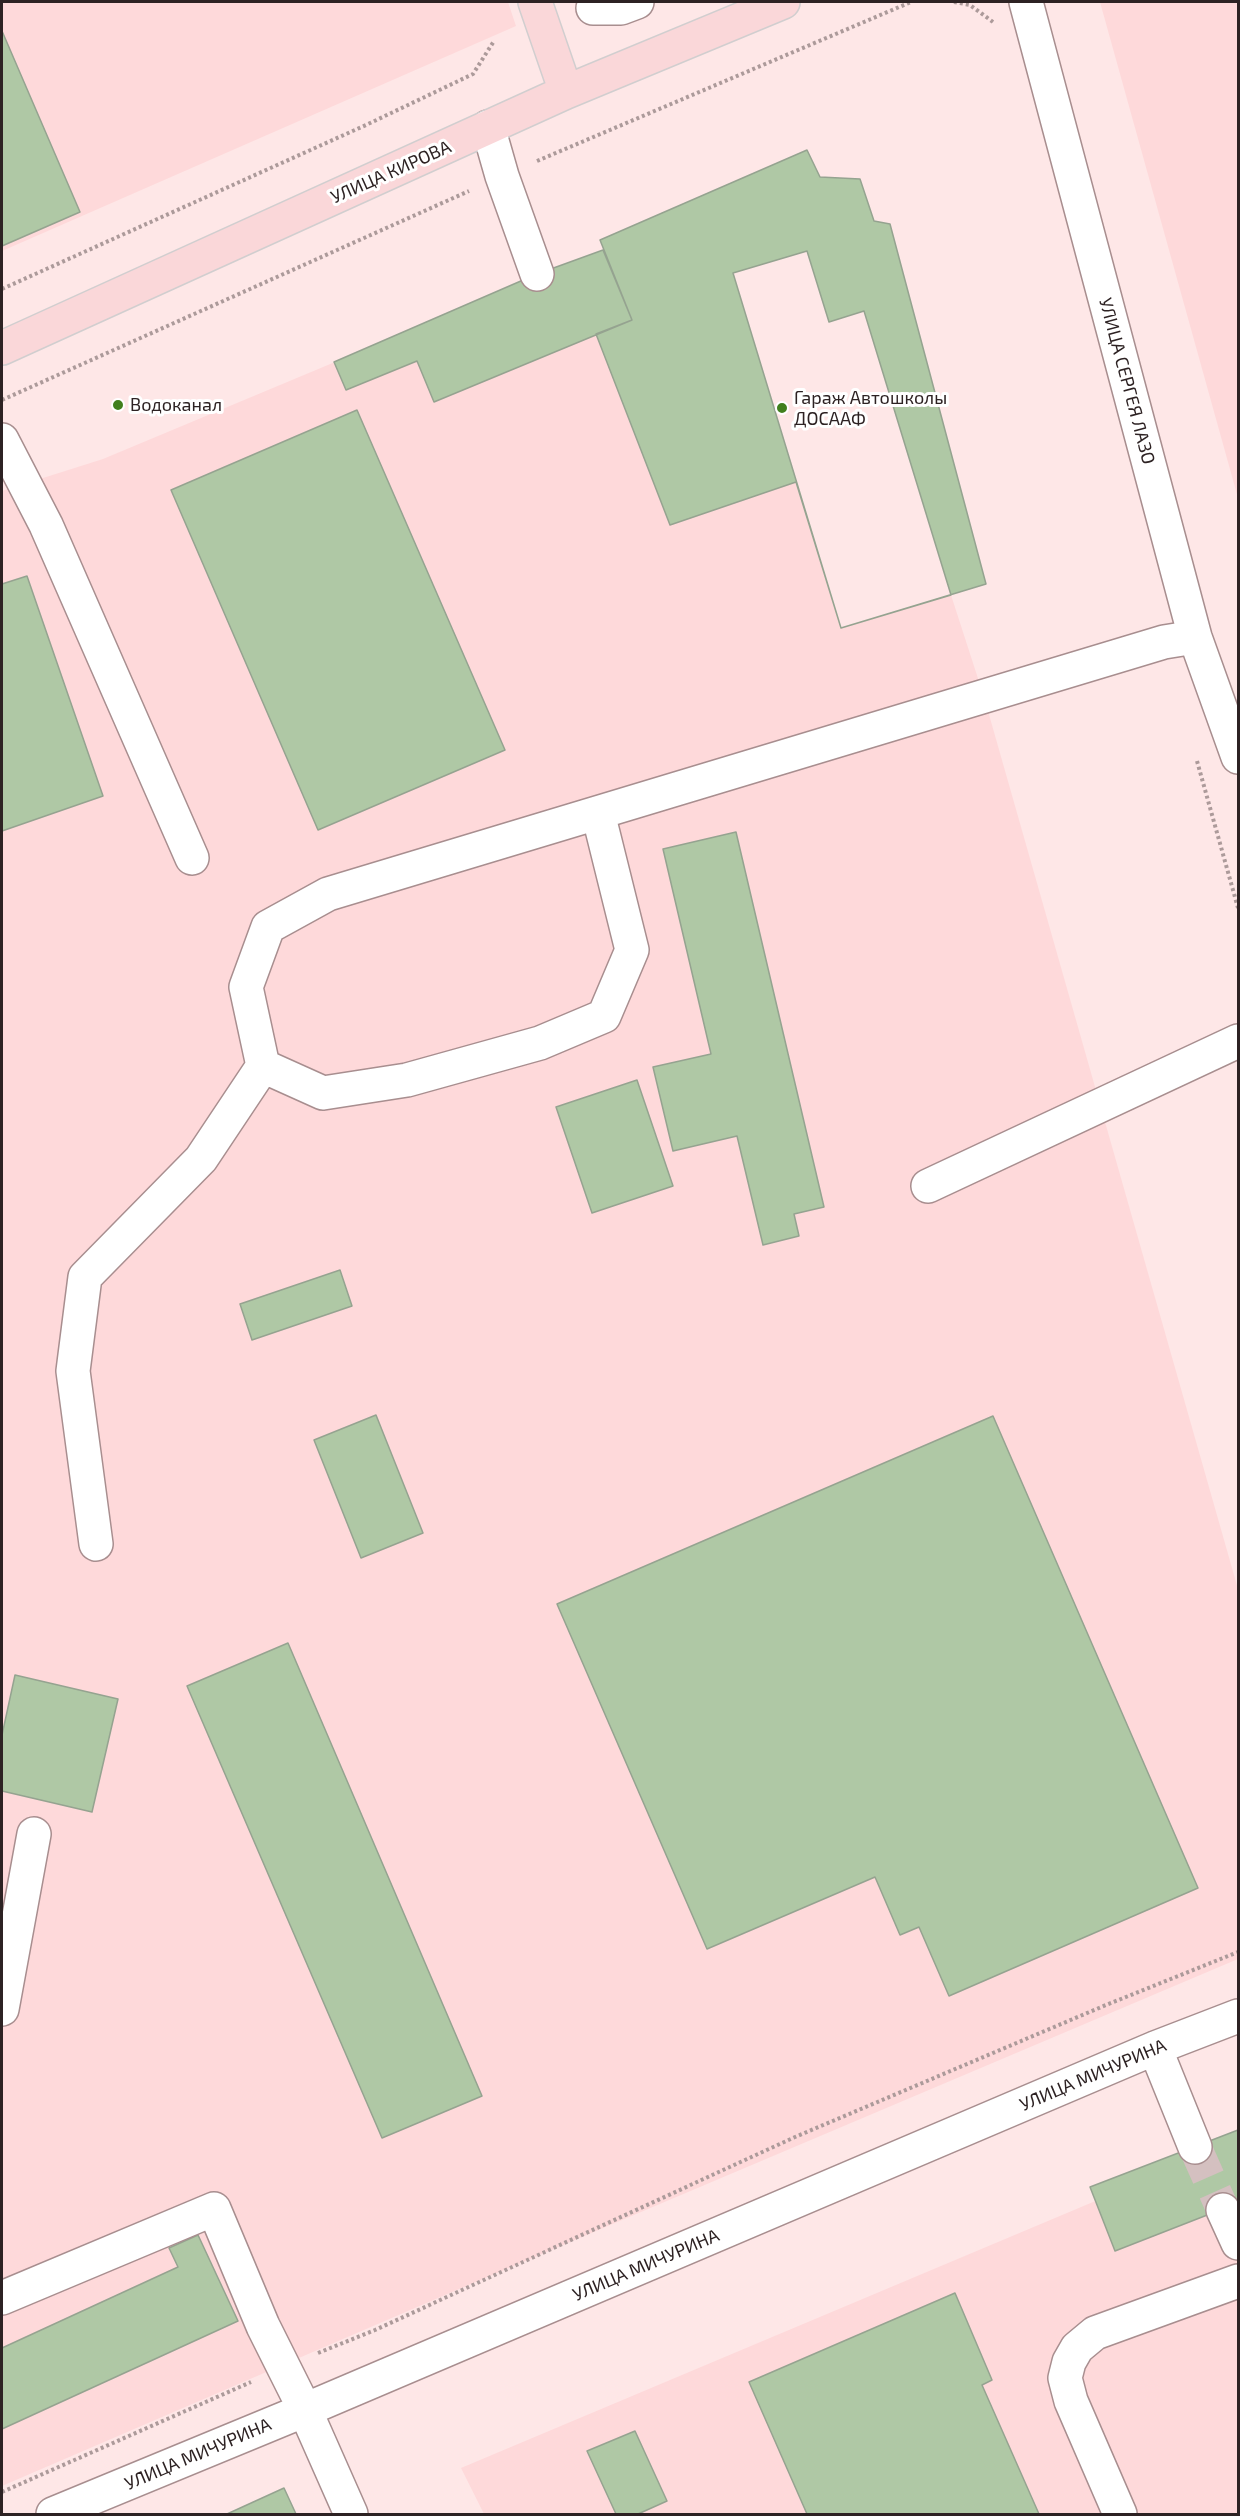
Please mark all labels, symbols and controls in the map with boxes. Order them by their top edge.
street label: УЛИЦА КИРОВА [328,136,454,208]
street label: УЛИЦА СЕРГЕЯ ЛАЗО [1094,295,1160,467]
place label: Гараж Автошколы ДОСААФ [794,387,947,430]
place label: Водоканал [130,394,222,416]
marker: Водоканал [111,398,125,412]
marker: Гараж Автошколы ДОСААФ [775,401,789,415]
street label: УЛИЦА МИЧУРИНА [1017,2034,1169,2116]
street label: УЛИЦА МИЧУРИНА [570,2224,722,2306]
street label: УЛИЦА МИЧУРИНА [122,2413,274,2495]

